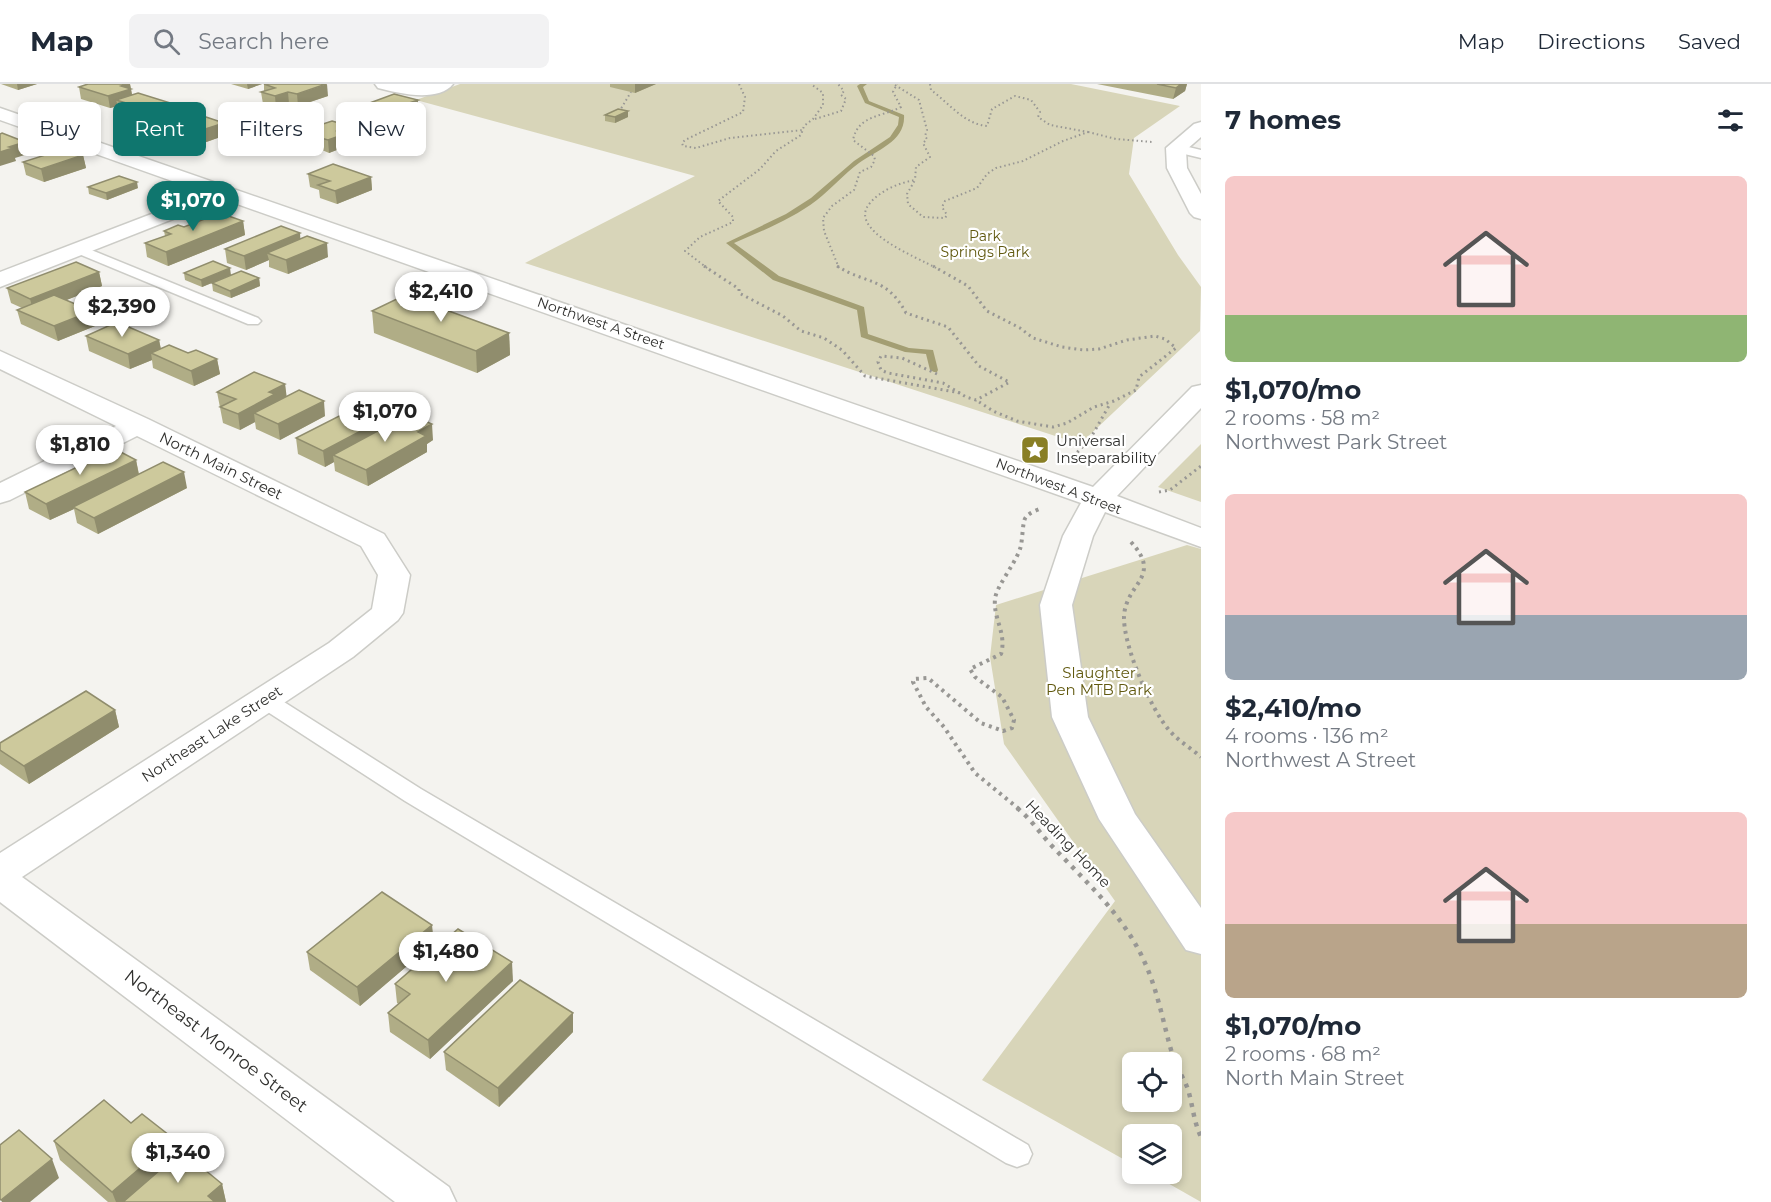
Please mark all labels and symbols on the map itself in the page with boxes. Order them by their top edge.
pin: $1,070 [144,181,242,232]
park label: Park Springs Park [941,227,1030,261]
pin: $2,410 [392,272,490,323]
pin: $2,390 [73,287,171,338]
street label: Northwest A Street [535,293,667,353]
pin: $1,070 [336,392,434,443]
pin: $1,810 [31,425,129,476]
street label: North Main Street [157,428,286,504]
place label: Universal Inseparability [1056,431,1157,467]
place icon: Universal Inseparability [1019,434,1051,466]
street label: Northwest A Street [993,454,1125,518]
park label: Slaughter Pen MTB Park [1046,663,1152,699]
street label: Northeast Lake Street [138,681,286,786]
street label: Heading Home [1022,796,1115,892]
pin: $1,480 [397,932,495,983]
street label: Northeast Monroe Street [120,965,312,1117]
pin: $1,340 [129,1133,227,1184]

